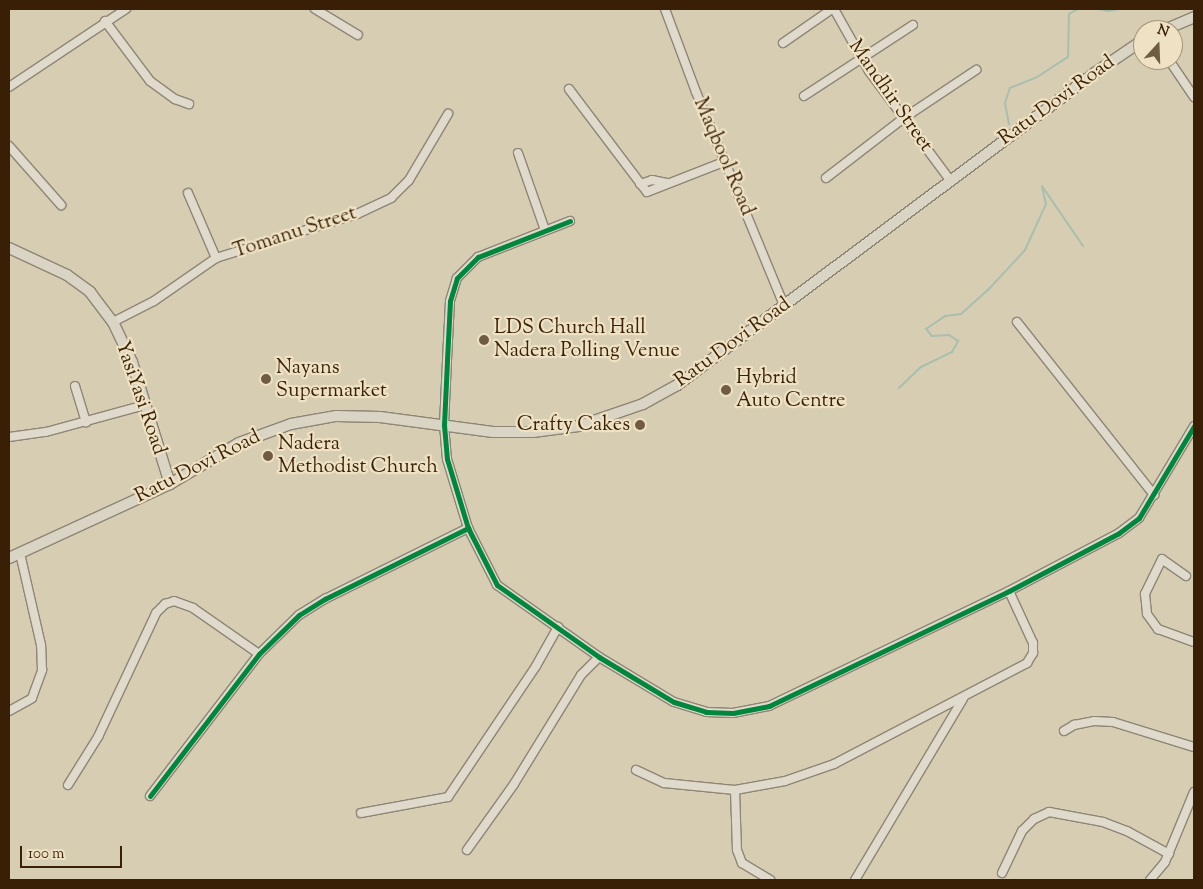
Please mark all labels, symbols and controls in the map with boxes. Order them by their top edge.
north arrow [1133,20,1183,70]
text: N [1154,21,1171,43]
street label: Mandhir Street [843,35,937,157]
street label: Ratu Dovi Road [994,51,1120,151]
street label: Maqbool Road [687,94,759,220]
street label: Tomanu Street [230,202,360,264]
street label: Ratu Dovi Road [670,293,796,393]
place label: LDS Church Hall Nadera Polling Venue [494,316,680,363]
marker: LDS Church Hall Nadera Polling Venue [478,334,490,346]
street label: YasiYasi Road [109,338,171,458]
place label: Nayans Supermarket [276,356,387,403]
place label: Hybrid Auto Centre [736,366,845,413]
marker: Nayans Supermarket [260,373,272,385]
marker: Hybrid Auto Centre [720,384,732,396]
place label: Crafty Cakes [517,413,630,437]
marker: Crafty Cakes [634,419,646,431]
street label: Ratu Dovi Road [131,425,265,509]
place label: Nadera Methodist Church [278,432,438,479]
marker: Nadera Methodist Church [262,450,274,462]
scale bar [22,836,125,868]
text: 100 m [28,844,64,865]

